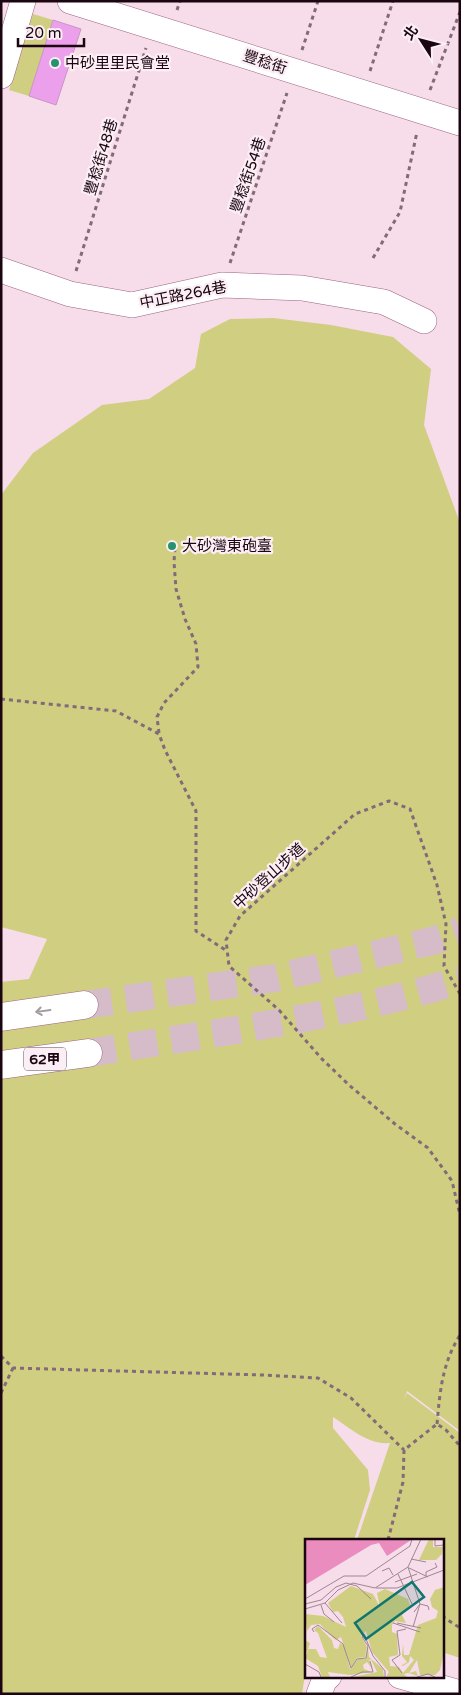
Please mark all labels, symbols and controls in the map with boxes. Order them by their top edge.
scale bar [18,15,84,47]
north arrow [396,15,446,65]
text: 北 [400,22,422,43]
text: 20 m [25,24,62,42]
street label: 豐稔街 [241,46,289,78]
place label: 中砂里里民會堂 [65,54,170,72]
marker: 中砂里里民會堂 [49,57,61,69]
street label: 豐稔街48巷 [81,117,121,197]
street label: 豐稔街54巷 [227,135,269,215]
street label: 中正路264巷 [138,278,228,312]
place label: 大砂灣東砲臺 [182,537,272,555]
marker: 大砂灣東砲臺 [166,540,178,552]
street label: 中砂登山步道 [230,839,308,913]
one-way arrow [35,1006,51,1016]
road number: 62甲 [24,1048,66,1070]
inset map [305,1539,444,1678]

